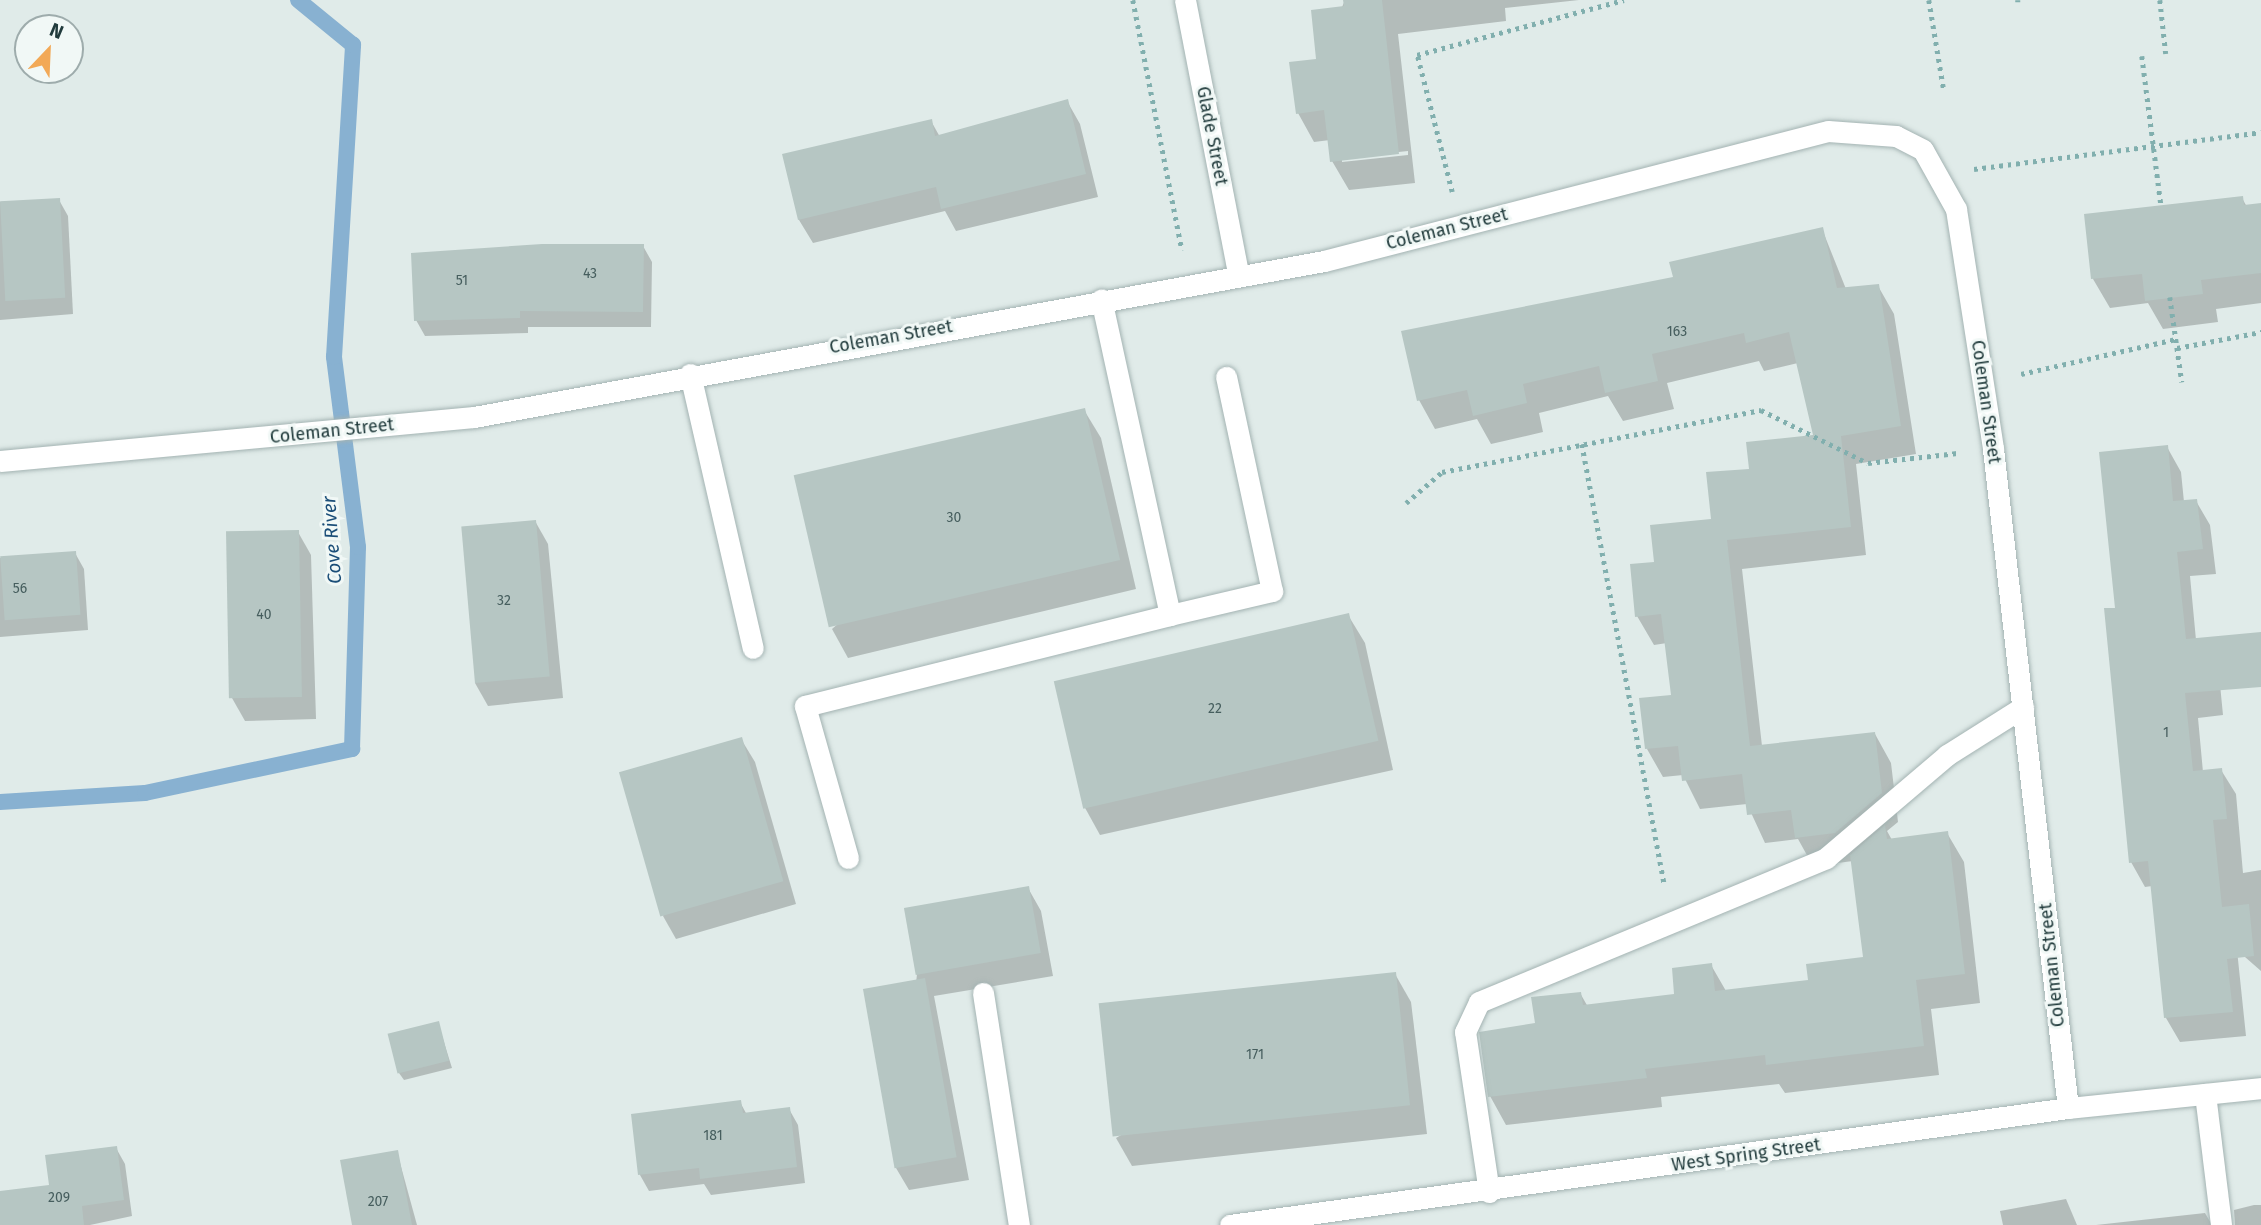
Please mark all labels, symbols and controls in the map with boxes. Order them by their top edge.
north arrow [14,14,84,84]
text: N [46,18,67,44]
street label: Glade Street [1192,85,1232,187]
street label: Coleman Street [1384,203,1510,255]
house number: 43 [583,266,597,282]
house number: 51 [456,273,468,289]
street label: Coleman Street [828,316,954,358]
house number: 163 [1667,324,1687,340]
street label: Coleman Street [1967,339,2005,465]
street label: Coleman Street [269,414,395,448]
water label: Cove River [318,495,346,585]
house number: 30 [947,510,961,526]
house number: 56 [13,581,27,597]
house number: 32 [497,593,511,609]
house number: 40 [256,607,272,623]
house number: 22 [1208,701,1222,717]
house number: 1 [2163,725,2169,741]
street label: Coleman Street [2035,902,2069,1028]
house number: 171 [1246,1047,1264,1063]
house number: 181 [703,1128,723,1144]
street label: West Spring Street [1670,1134,1822,1176]
house number: 209 [48,1190,70,1206]
house number: 207 [368,1194,388,1210]

